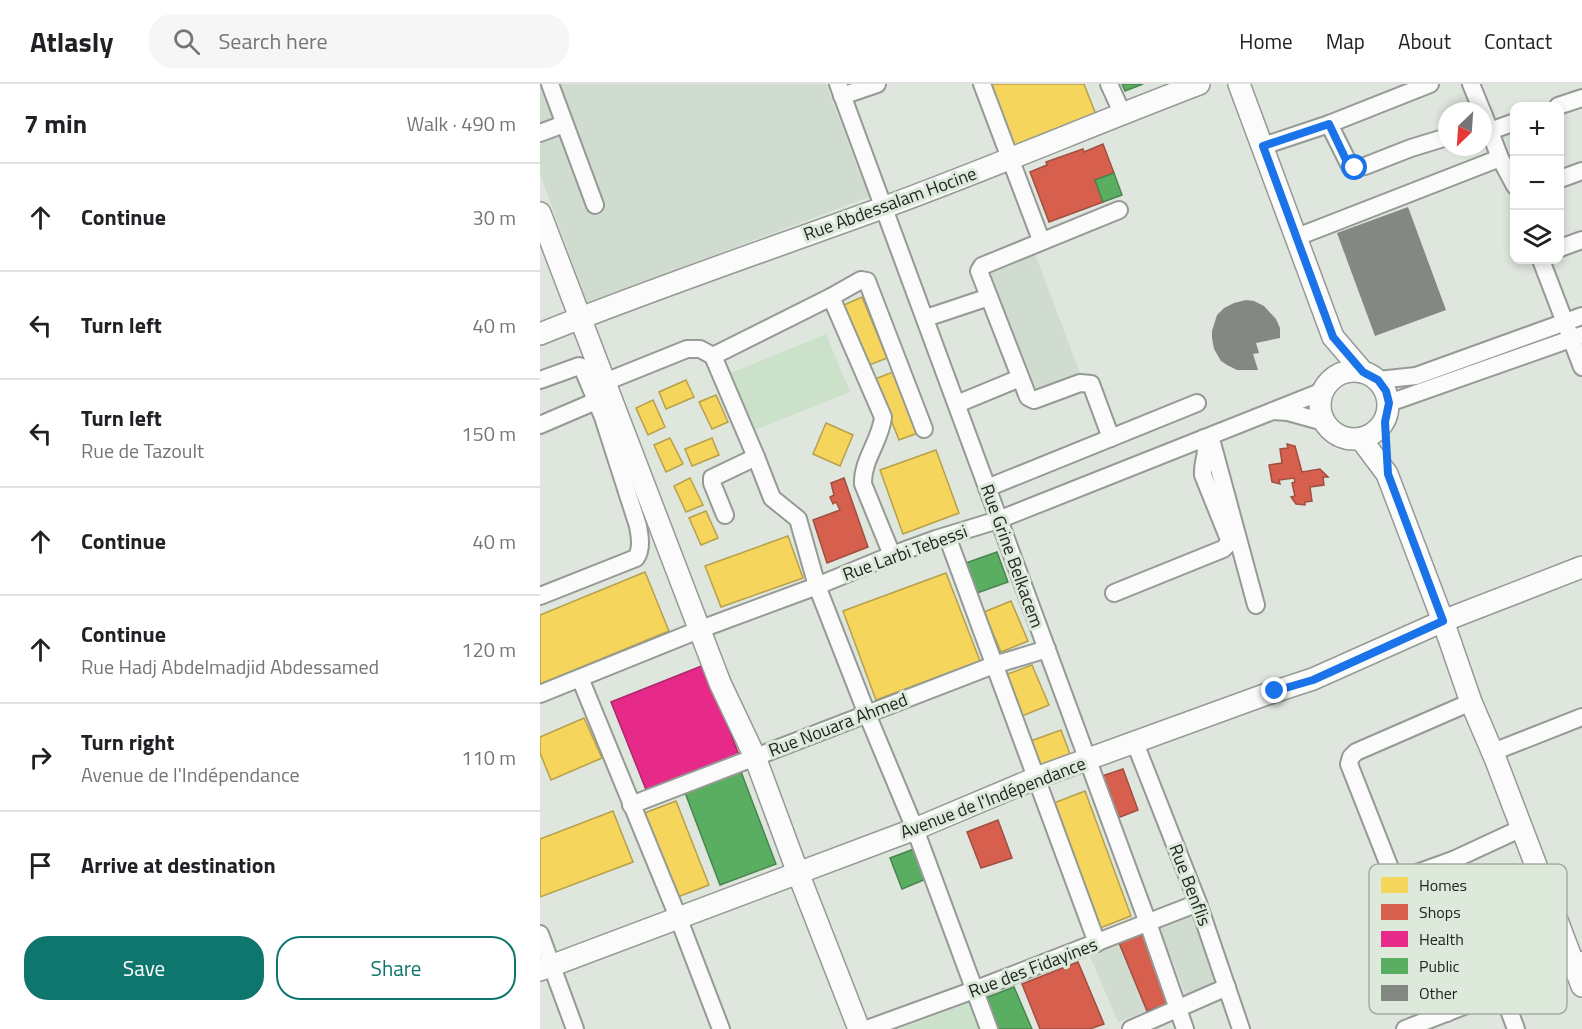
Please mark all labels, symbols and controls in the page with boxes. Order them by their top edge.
search box [149,14,569,68]
text: Atlasly [30,20,113,63]
text: Search here [218,24,328,58]
icon: search [170,25,203,58]
text: Home [1239,25,1293,57]
text: Map [1326,25,1365,57]
text: About [1398,25,1451,57]
text: Contact [1484,25,1552,57]
north arrow [1438,102,1492,156]
map controls [1510,102,1564,264]
button: + [1510,102,1564,156]
text: 7 min [24,104,87,143]
text: Walk · 490 m [407,108,516,139]
route start [1341,154,1367,180]
button: − [1510,156,1564,210]
street label: Rue Abdessalam Hocine [799,160,980,247]
text: Continue [81,200,166,234]
icon: ahead [24,201,57,234]
text: 30 m [472,202,516,233]
button: layers [1510,210,1564,264]
text: Turn left [81,308,162,342]
icon: left [24,309,57,342]
text: 40 m [472,310,516,341]
text: Turn left [81,401,162,435]
icon: left [24,417,57,450]
text: 150 m [461,418,516,449]
text: Rue de Tazoult [81,435,204,466]
street label: Rue Grine Belkacem [974,480,1051,632]
street label: Rue Larbi Tebessi [839,517,971,588]
text: Continue [81,524,166,558]
icon: ahead [24,525,57,558]
text: 40 m [472,526,516,557]
text: Continue [81,617,166,651]
icon: ahead [24,633,57,666]
text: 120 m [461,634,516,665]
text: Rue Hadj Abdelmadjid Abdessamed [81,651,379,682]
route end [1261,677,1287,703]
street label: Rue Nouara Ahmed [764,686,911,763]
text: Turn right [81,725,175,759]
icon: right [24,741,57,774]
text: 110 m [461,742,516,773]
street label: Avenue de l'Indépendance [896,750,1089,845]
text: Avenue de l'Indépendance [81,759,300,790]
street label: Rue Benflis [1162,840,1218,930]
text: Arrive at destination [81,848,276,882]
icon: arrive [24,849,57,882]
legend [1369,864,1567,1014]
text: Homes [1419,873,1467,897]
text: Shops [1419,900,1461,924]
text: Health [1419,927,1464,951]
street label: Rue des Fidayines [964,931,1101,1005]
button: Save [24,936,264,1000]
button: Share [276,936,516,1000]
text: Public [1419,954,1460,978]
text: Other [1419,981,1458,1005]

